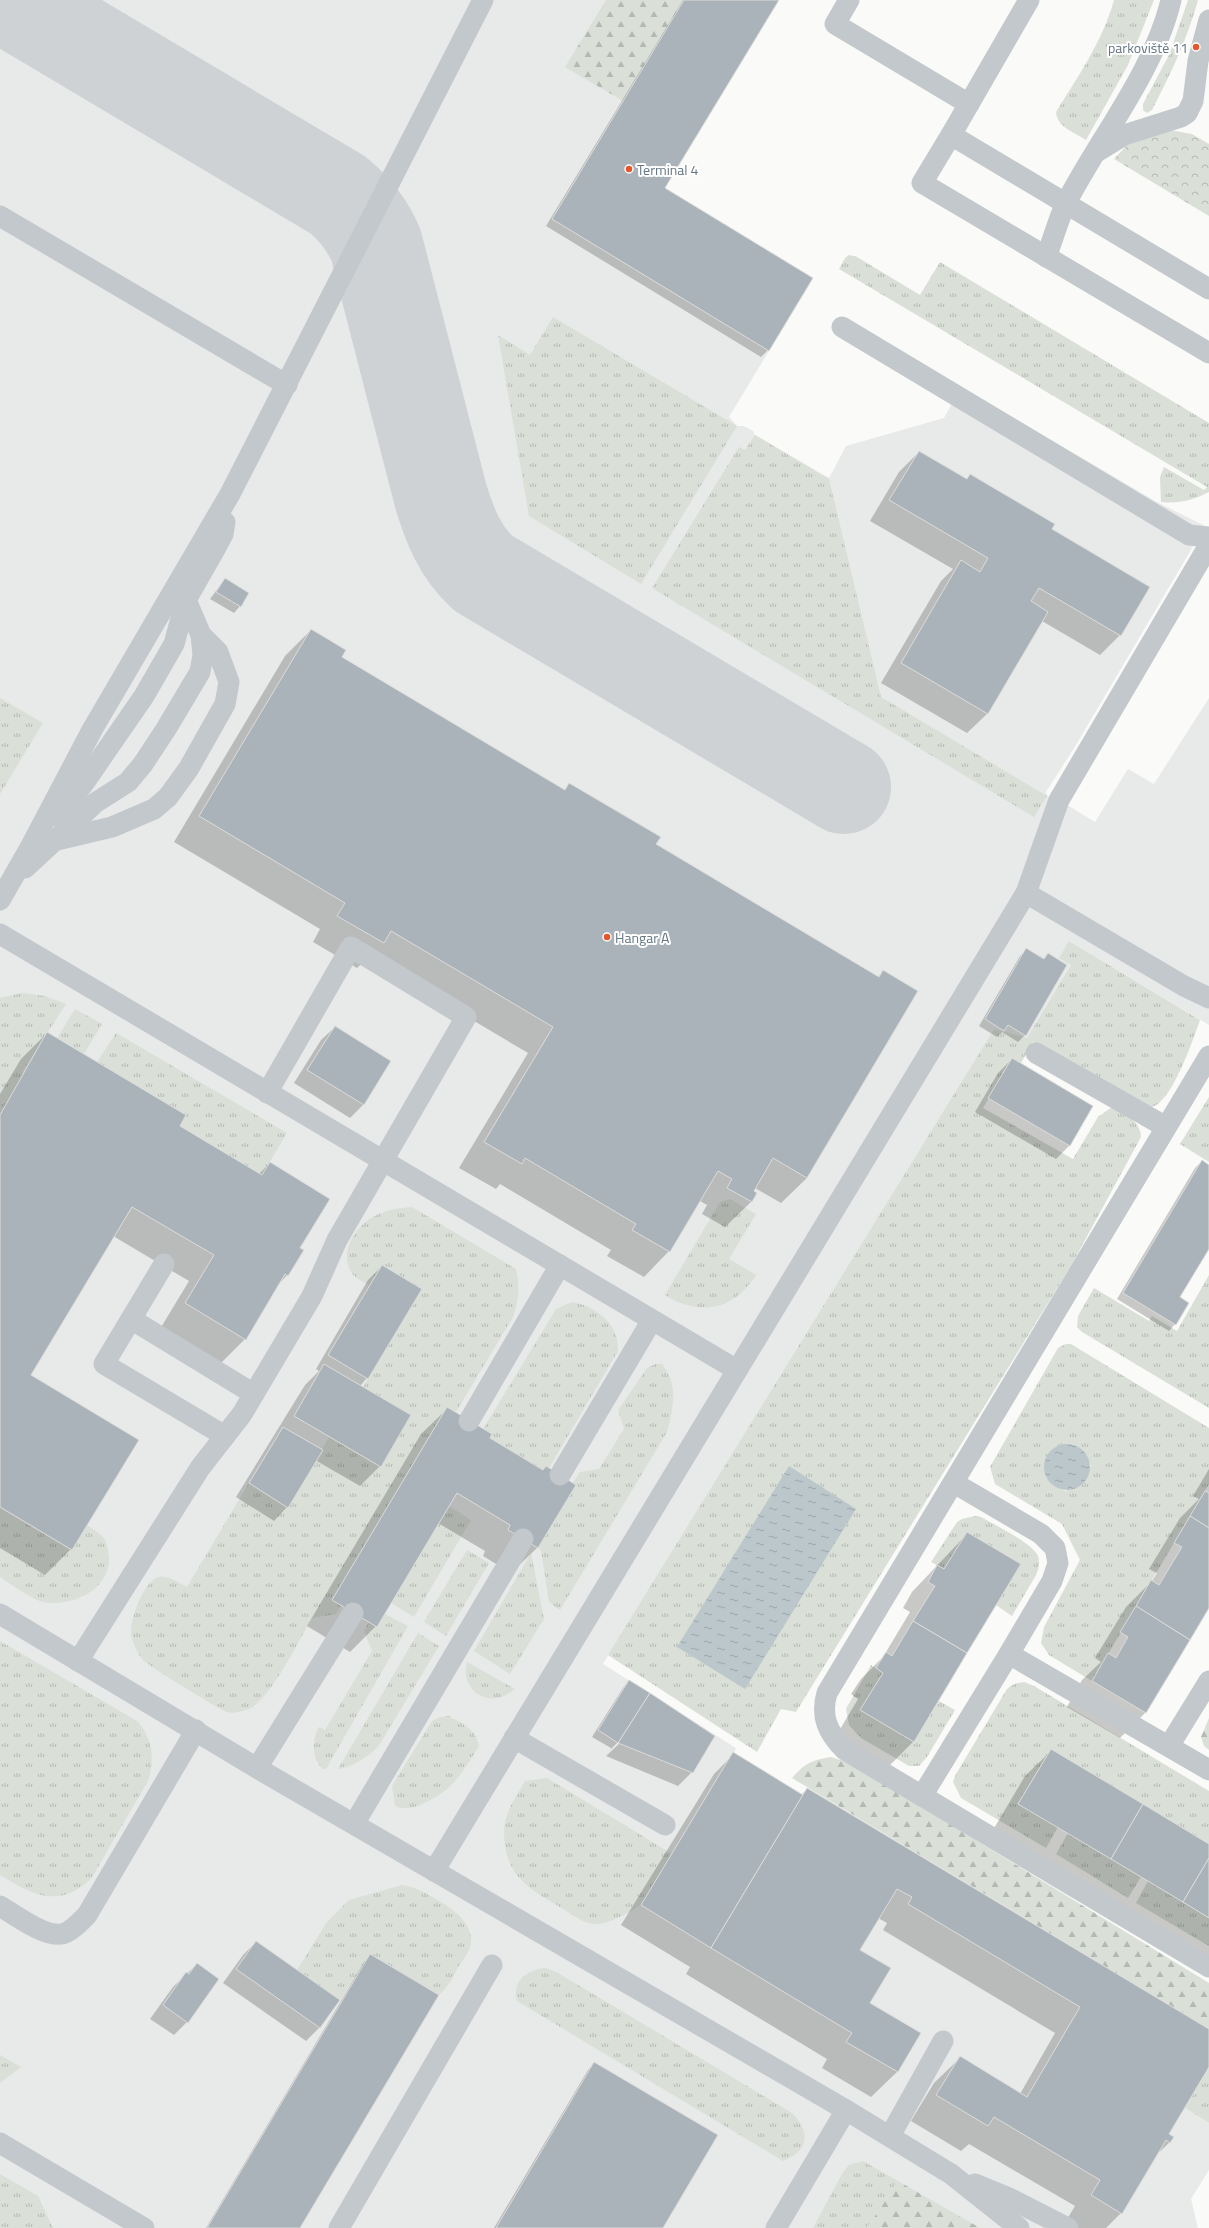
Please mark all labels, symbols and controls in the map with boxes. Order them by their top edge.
place label: parkoviště 11 [1108,37,1188,58]
marker: parkoviště 11 [1191,42,1201,52]
place label: Terminal 4 [637,159,699,180]
marker: Terminal 4 [624,164,634,174]
place label: Hangar A [615,927,670,948]
marker: Hangar A [602,932,612,942]

